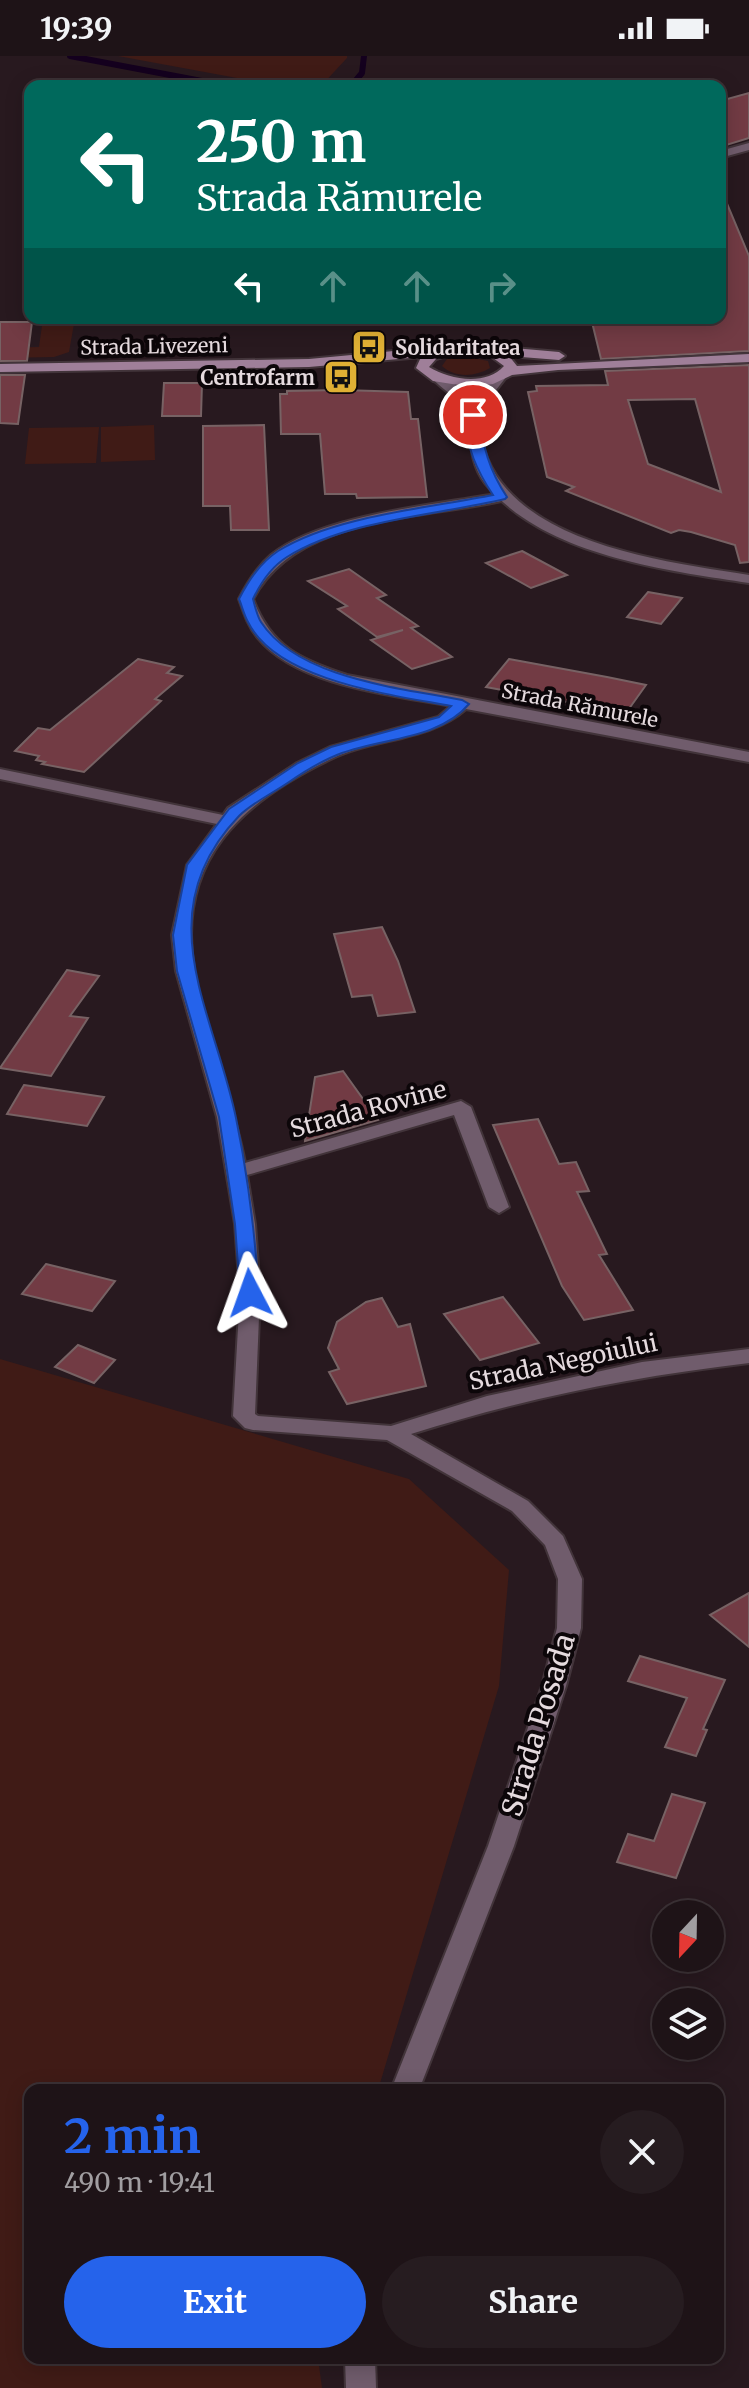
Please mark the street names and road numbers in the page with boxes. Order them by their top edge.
street label: Strada Livezeni [80,332,228,360]
street label: Strada Rămurele [500,678,660,732]
street label: Strada Rovine [286,1073,450,1145]
street label: Strada Negoiului [466,1327,660,1397]
street label: Strada Posada [493,1629,583,1821]

